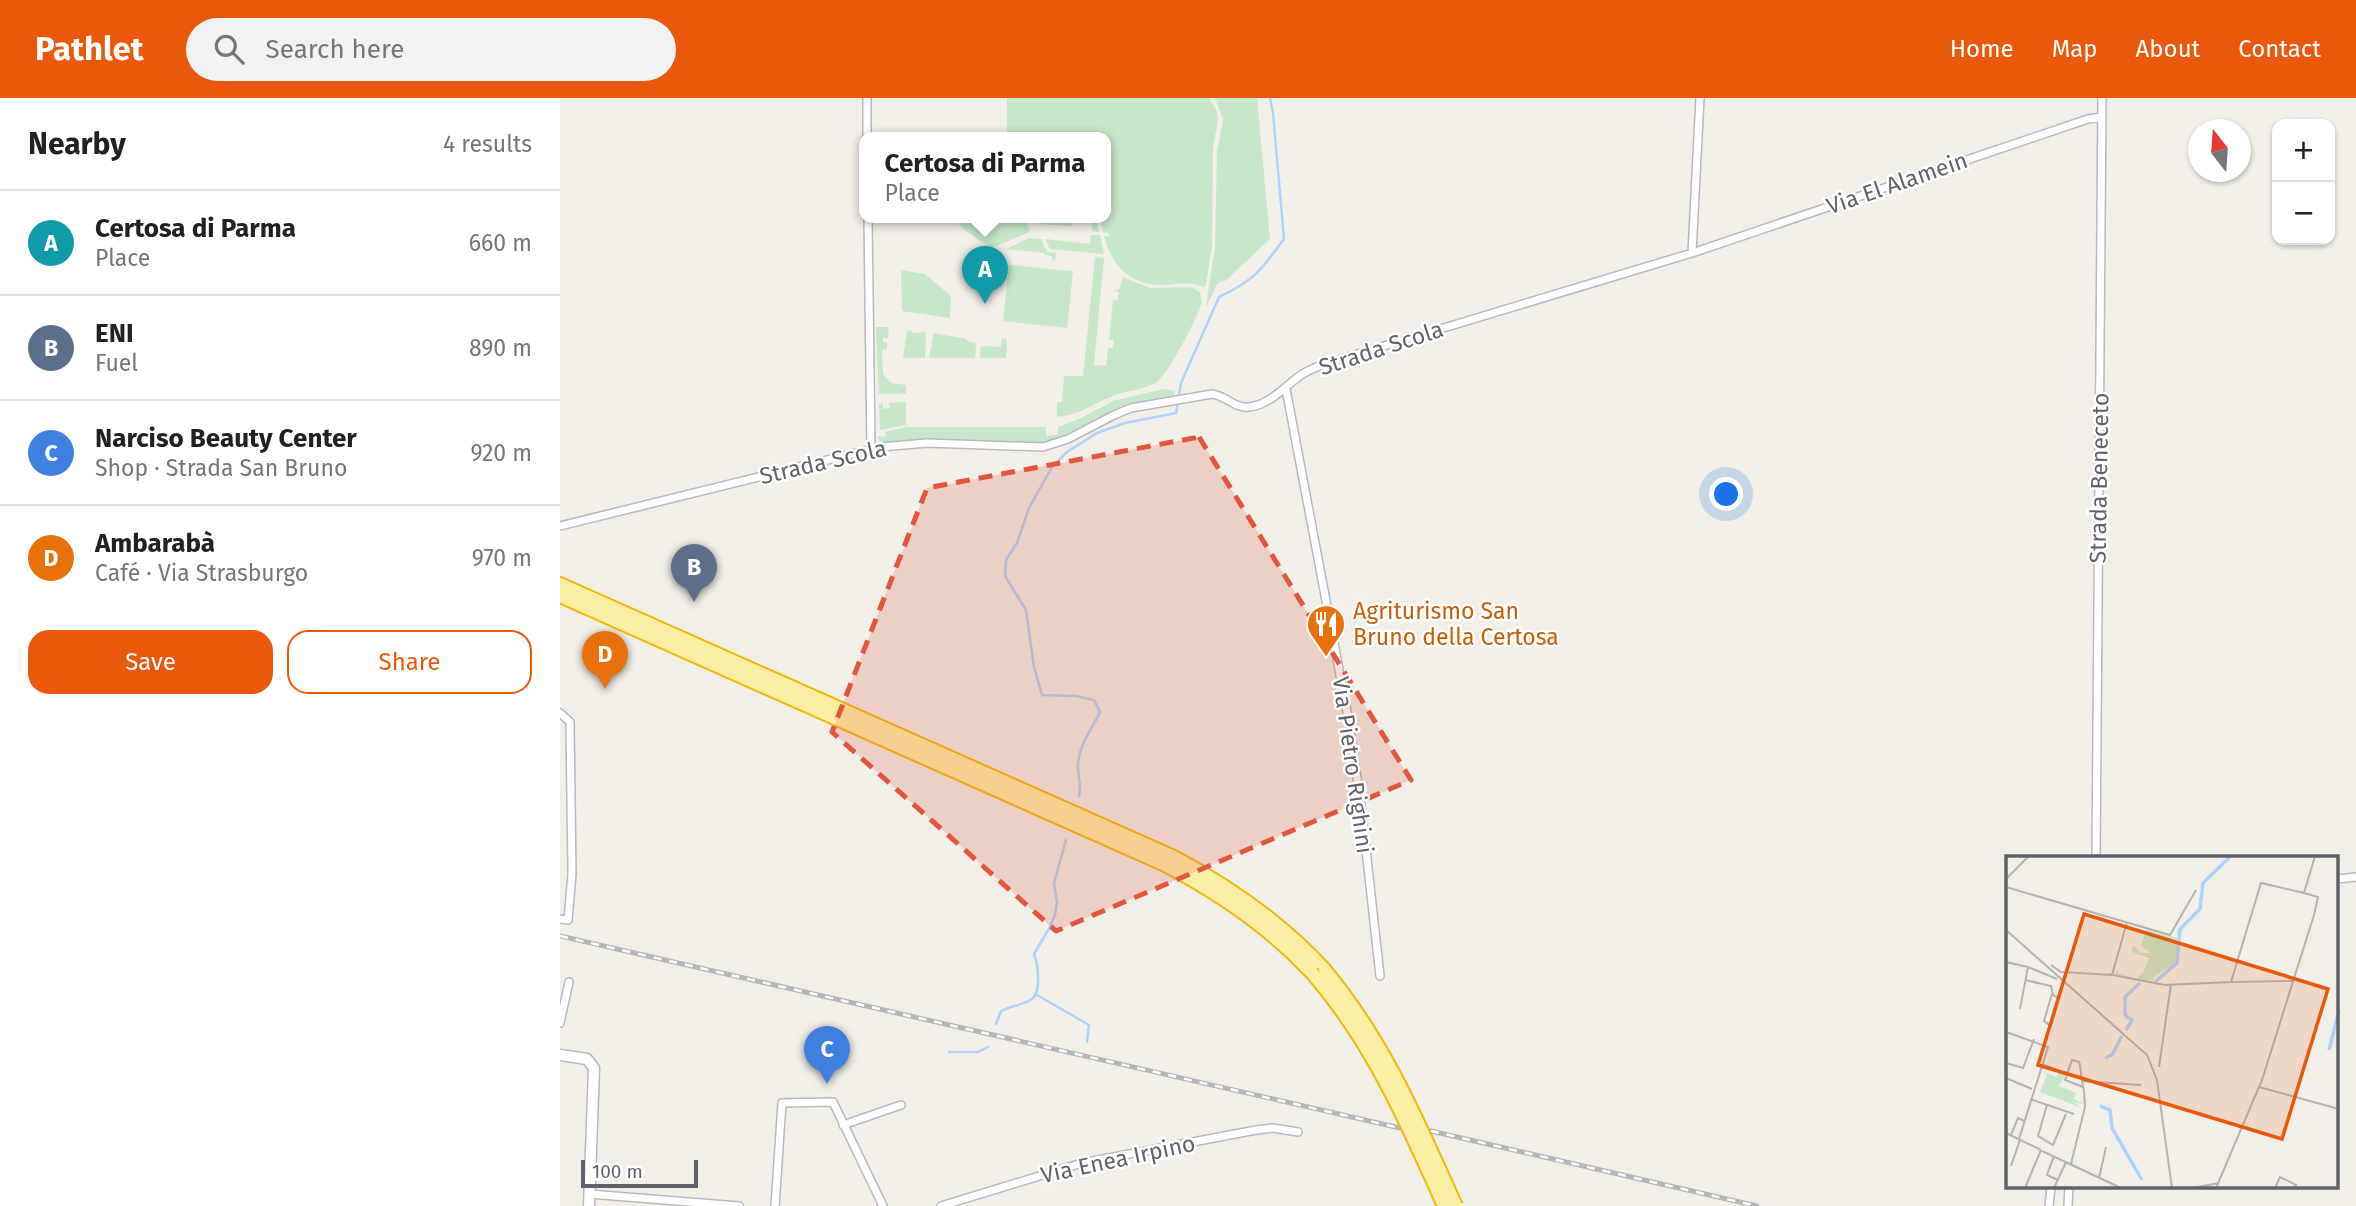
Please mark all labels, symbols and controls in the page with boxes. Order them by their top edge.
search box [186,18,676,81]
text: Pathlet [35,29,144,69]
icon: search [210,30,248,68]
text: Search here [266,34,404,65]
text: Home [1950,35,2014,63]
text: Map [2052,35,2098,63]
text: About [2136,35,2200,63]
text: Contact [2238,35,2321,63]
north arrow [2188,119,2251,182]
map controls [2272,119,2335,245]
button: + [2272,119,2335,182]
text: Nearby [28,126,126,162]
text: 4 results [443,130,532,158]
popup [859,132,1111,223]
street label: Via El Alamein [1823,146,1971,220]
text: Certosa di Parma [885,148,1085,179]
text: Place [885,179,940,207]
button: − [2272,182,2335,245]
text: Certosa di Parma [95,213,296,244]
text: A [44,229,58,257]
text: 660 m [469,229,532,257]
text: Place [95,244,150,272]
pin: A [962,246,1008,304]
street label: Strada Scola [1315,315,1447,381]
text: ENI [95,318,134,349]
text: B [44,334,58,362]
text: 890 m [469,334,532,362]
text: Fuel [95,349,138,377]
street label: Strada Beneceto [2084,392,2114,564]
text: Narciso Beauty Center [95,423,357,454]
street label: Strada Scola [757,434,889,490]
text: C [44,439,58,467]
text: 920 m [470,439,532,467]
text: Shop · Strada San Bruno [95,454,347,482]
your location [1709,477,1743,511]
text: Ambarabà [95,528,215,559]
text: D [44,544,58,572]
text: 970 m [472,544,532,572]
pin: B [671,544,717,602]
text: Café · Via Strasburgo [95,559,308,587]
place label: Agriturismo San Bruno della Certosa [1353,597,1559,651]
restaurant icon: Agriturismo San Bruno della Certosa [1305,603,1347,658]
button: Save [28,630,273,694]
button: Share [287,630,532,694]
pin: D [582,631,628,689]
street label: Via Pietro Righini [1327,675,1379,855]
inset map [2006,856,2338,1188]
pin: C [804,1026,850,1084]
street label: Via Enea Irpino [1038,1129,1198,1189]
scale bar [581,1157,698,1189]
text: 100 m [592,1160,643,1183]

